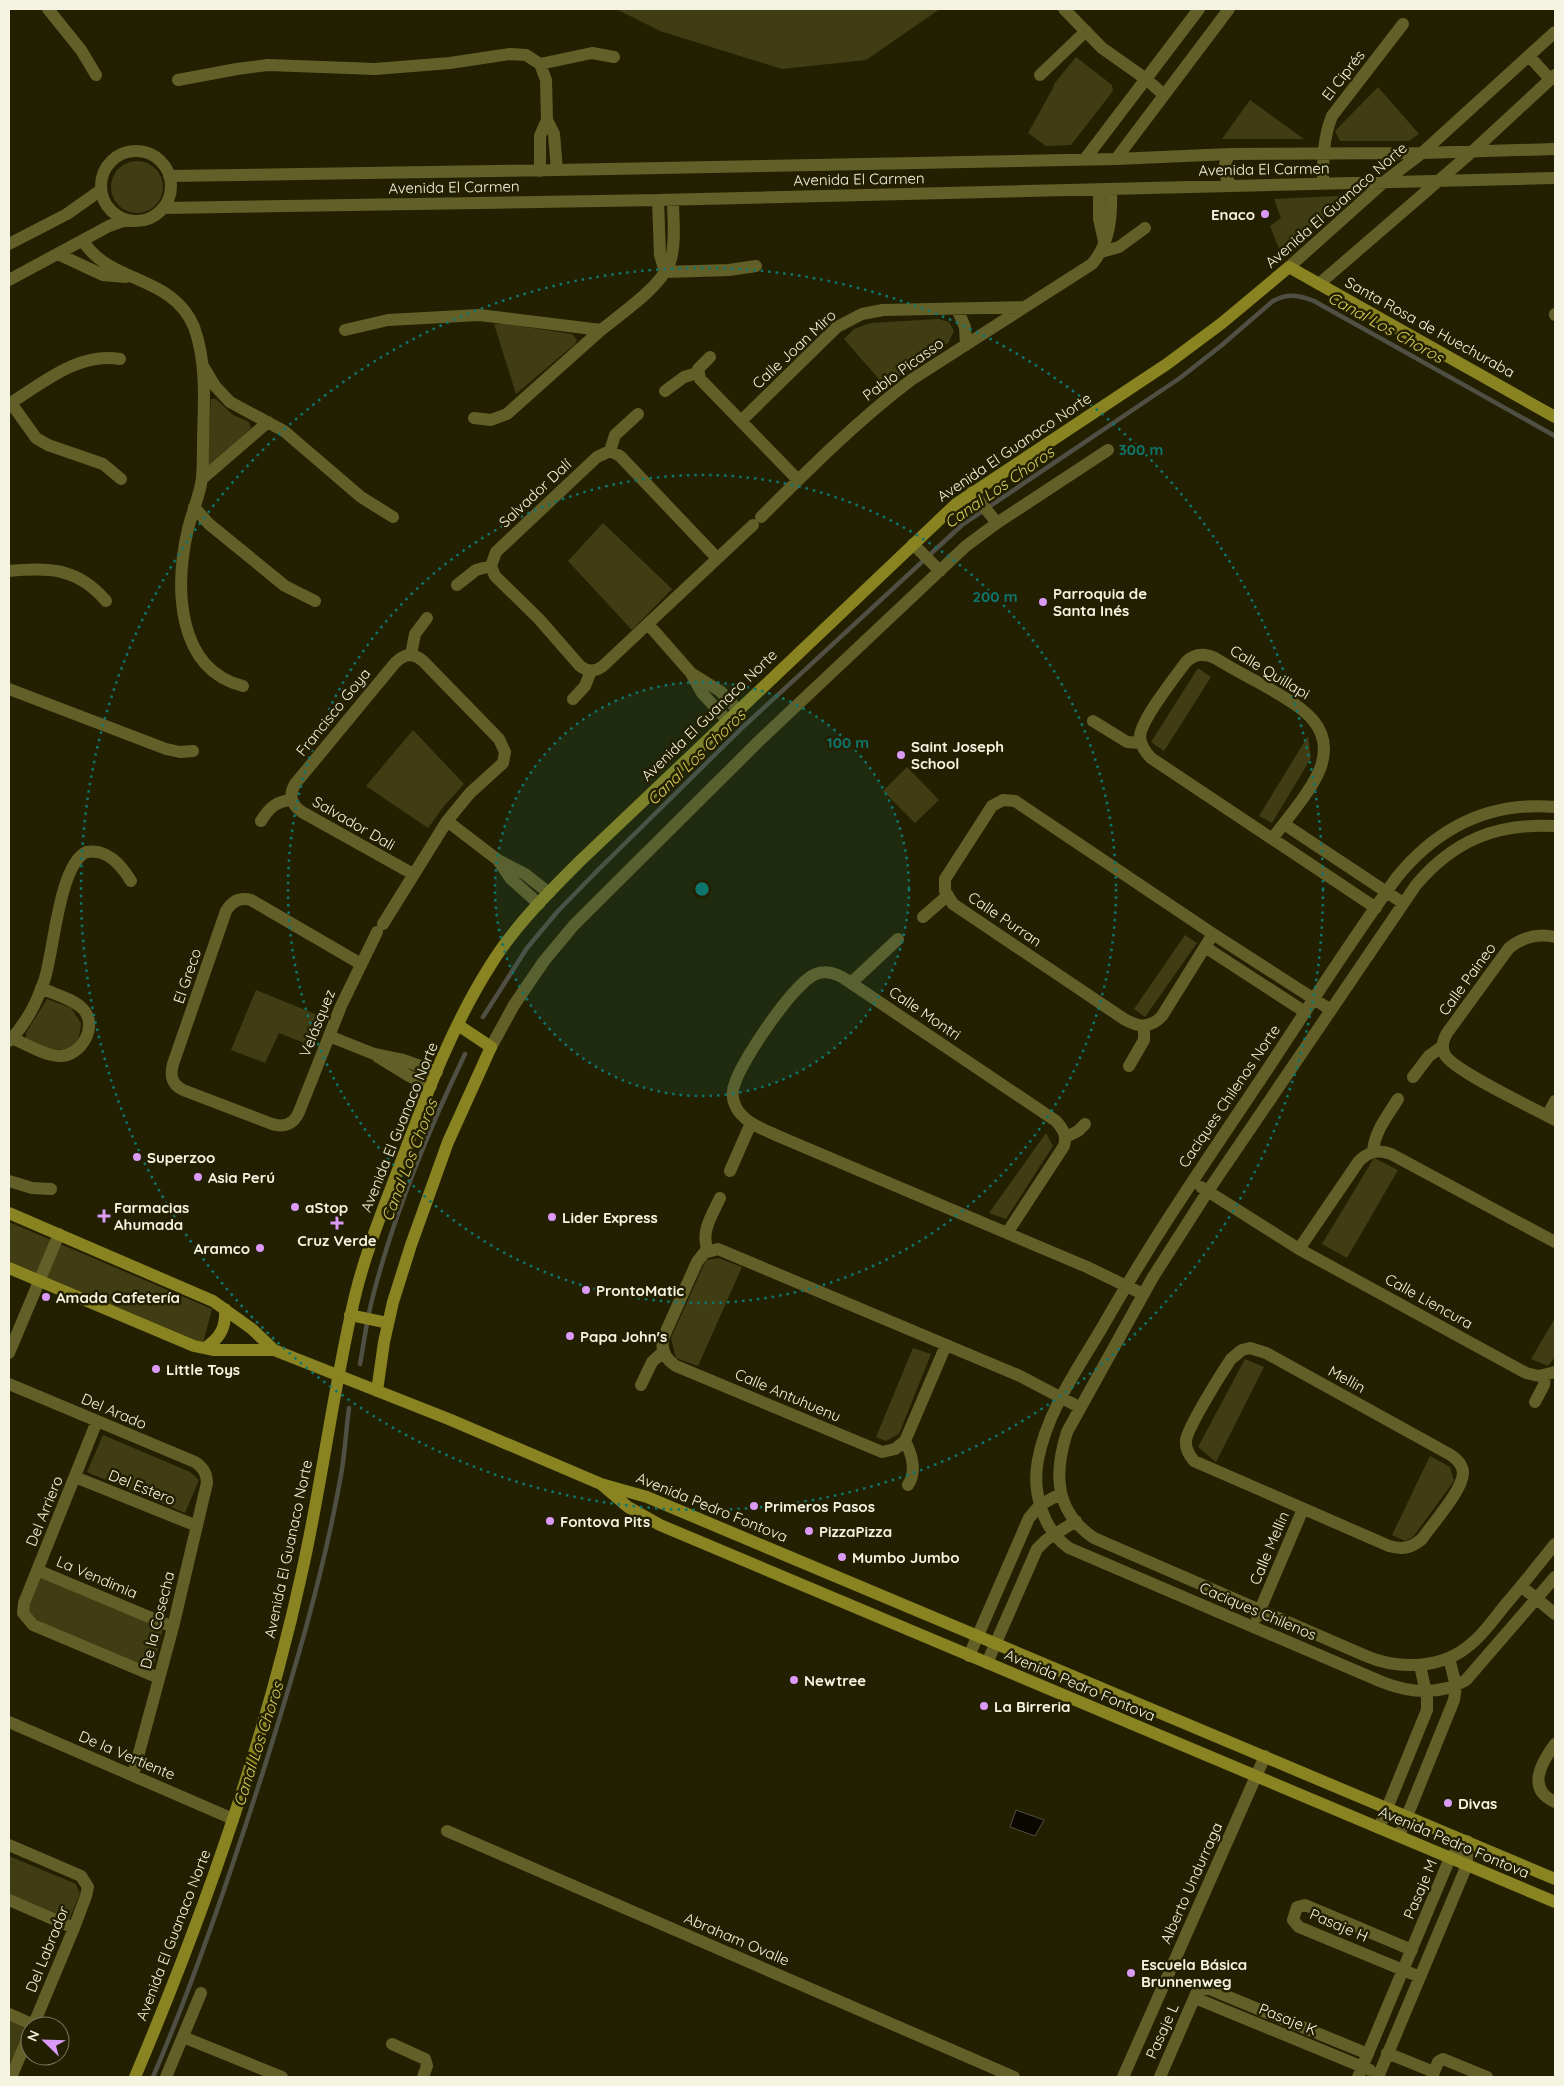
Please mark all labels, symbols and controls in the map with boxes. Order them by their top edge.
street label: El Ciprés [1317,46,1369,104]
street label: Avenida El Guanaco Norte [1261,138,1411,272]
street label: Avenida El Carmen [1198,158,1330,180]
street label: Avenida El Carmen [793,168,925,190]
street label: Avenida El Carmen [388,176,520,198]
place label: Enaco [1211,205,1255,224]
marker: Enaco [1259,208,1271,220]
street label: Santa Rosa de Huechuraba [1342,272,1518,382]
water label: Canal Los Choros [1325,287,1449,368]
street label: Calle Joan Miro [748,305,840,393]
street label: Pablo Picasso [859,333,947,405]
street label: Avenida El Guanaco Norte [933,388,1095,506]
text: 300 m [1119,440,1163,459]
water label: Canal Los Choros [940,441,1059,532]
street label: Salvador Dalí [495,454,576,531]
place label: Parroquia de Santa Inés [1053,584,1147,620]
text: 200 m [973,587,1018,606]
marker: Parroquia de Santa Inés [1037,596,1049,608]
street label: Calle Quillapi [1227,641,1313,703]
street label: Avenida El Guanaco Norte [637,645,781,785]
street label: Francisco Goya [292,664,374,760]
water label: Canal Los Choros [643,704,751,809]
text: 100 m [827,733,869,752]
place label: Saint Joseph School [911,737,1004,773]
marker: Saint Joseph School [895,749,907,761]
street label: Salvador Dali [309,792,399,854]
centre of rings [693,880,711,898]
street label: Calle Purran [965,887,1045,951]
street label: Calle Paineo [1434,939,1500,1019]
street label: El Greco [169,946,205,1006]
street label: Calle Montri [886,982,964,1044]
street label: Velásquez [295,987,339,1059]
street label: Caciques Chilenos Norte [1174,1021,1284,1171]
street label: Avenida El Guanaco Norte [356,1039,442,1215]
water label: Canal Los Choros [376,1095,442,1224]
place label: Superzoo [147,1148,215,1167]
marker: Superzoo [131,1151,143,1163]
place label: Asia Perú [208,1168,275,1187]
marker: Asia Perú [192,1171,204,1183]
place label: Farmacias Ahumada [114,1198,189,1234]
place label: aStop [305,1198,348,1217]
marker: aStop [289,1201,301,1213]
place label: Lider Express [562,1208,658,1227]
marker: Farmacias Ahumada [98,1210,110,1222]
marker: Lider Express [546,1211,558,1223]
marker: Cruz Verde [331,1217,343,1229]
place label: Cruz Verde [297,1231,377,1250]
place label: Aramco [194,1239,250,1258]
marker: Aramco [254,1242,266,1254]
street label: Calle Liencura [1382,1269,1476,1333]
place label: ProntoMatic [596,1281,684,1300]
marker: ProntoMatic [580,1284,592,1296]
place label: Amada Cafetería [56,1288,180,1307]
marker: Amada Cafetería [40,1291,52,1303]
place label: Papa John's [580,1327,667,1346]
marker: Papa John's [564,1330,576,1342]
place label: Little Toys [166,1360,240,1379]
street label: Mellin [1325,1361,1369,1397]
marker: Little Toys [150,1363,162,1375]
street label: Calle Antuhuenu [732,1364,844,1426]
street label: Del Arado [78,1389,150,1433]
street label: Avenida El Guanaco Norte [260,1458,316,1640]
street label: Del Estero [106,1465,178,1509]
street label: Avenida Pedro Fontova [633,1468,791,1546]
street label: Del Arriero [21,1473,67,1549]
place label: Primeros Pasos [764,1497,875,1516]
marker: Primeros Pasos [748,1500,760,1512]
street label: Calle Mellin [1245,1508,1293,1588]
place label: Fontova Pits [560,1512,650,1531]
marker: Fontova Pits [544,1515,556,1527]
place label: PizzaPizza [819,1522,892,1541]
marker: PizzaPizza [803,1525,815,1537]
place label: Mumbo Jumbo [852,1548,960,1567]
street label: La Vendimia [54,1551,140,1603]
marker: Mumbo Jumbo [836,1551,848,1563]
street label: De la Cosecha [136,1569,178,1671]
street label: Caciques Chilenos [1197,1578,1319,1644]
street label: Avenida Pedro Fontova [1002,1645,1158,1725]
place label: Newtree [804,1671,866,1690]
marker: Newtree [788,1674,800,1686]
water label: Canal Los Choros [228,1678,288,1809]
place label: La Birreria [994,1697,1070,1716]
marker: La Birreria [978,1700,990,1712]
street label: De la Vertiente [76,1726,178,1784]
place label: Divas [1458,1794,1497,1813]
marker: Divas [1442,1797,1454,1809]
street label: Avenida Pedro Fontova [1376,1802,1532,1882]
street label: Alberto Undurraga [1156,1819,1226,1947]
street label: Avenida El Guanaco Norte [132,1847,214,2023]
street label: Pasaje M [1399,1856,1441,1922]
street label: Del Labrador [21,1903,73,1995]
street label: Pasaje H [1307,1904,1371,1946]
street label: Abraham Ovalle [681,1908,793,1970]
place label: Escuela Básica Brunnenweg [1141,1955,1247,1991]
marker: Escuela Básica Brunnenweg [1125,1967,1137,1979]
street label: Pasaje K [1256,1999,1320,2039]
street label: Pasaje L [1141,2000,1183,2062]
north arrow [20,2016,70,2066]
text: N [23,2028,43,2044]

